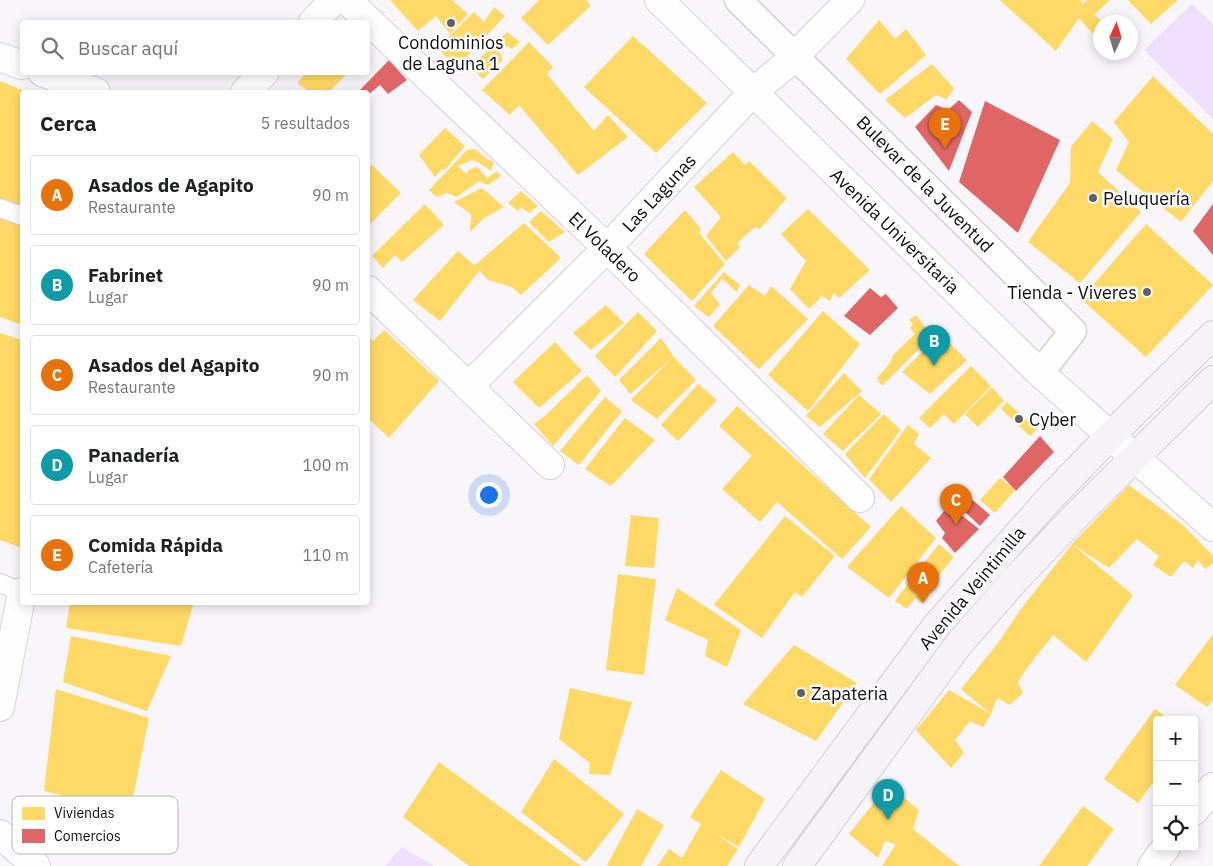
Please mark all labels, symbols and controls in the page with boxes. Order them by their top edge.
north arrow [1093,15,1138,60]
marker: Condominios de Laguna 1 [445,17,457,29]
search box [20,20,370,75]
place label: Condominios de Laguna 1 [398,31,504,75]
icon: search [38,34,66,62]
text: Buscar aquí [78,36,178,60]
pin: E [929,108,961,149]
text: Cerca [40,109,97,137]
street label: Bulevar de la Juventud [852,111,998,257]
text: 5 resultados [261,113,350,133]
street label: Las Lagunas [617,149,701,237]
street label: Avenida Universitaria [826,163,965,299]
text: Asados de Agapito [88,173,254,197]
text: A [52,185,62,205]
text: 90 m [312,185,349,205]
place label: Peluquería [1103,187,1190,210]
marker: Peluquería [1087,192,1099,204]
text: Restaurante [88,197,176,217]
street label: El Voladero [564,207,646,287]
text: Fabrinet [88,263,163,287]
text: B [52,275,62,295]
text: 90 m [312,275,349,295]
place label: Tienda - Viveres [1007,281,1137,304]
marker: Tienda - Viveres [1141,286,1153,298]
text: Lugar [88,287,128,307]
pin: B [918,325,950,366]
text: Asados del Agapito [88,353,259,377]
text: C [52,365,62,385]
text: 90 m [312,365,349,385]
text: Restaurante [88,377,176,397]
place label: Cyber [1029,408,1076,431]
marker: Cyber [1013,413,1025,425]
text: Panadería [88,443,179,467]
text: D [51,455,63,475]
text: 100 m [302,455,349,475]
text: Lugar [88,467,128,487]
your location [476,482,502,508]
pin: C [940,484,972,525]
street label: Avenida Veintimilla [914,522,1030,654]
text: Comida Rápida [88,533,223,557]
text: E [52,545,62,565]
text: 110 m [302,545,349,565]
text: Cafetería [88,557,153,577]
pin: A [907,562,939,603]
place label: Zapateria [811,682,888,705]
marker: Zapateria [795,687,807,699]
map controls [1153,716,1198,851]
button: + [1153,716,1198,761]
button: − [1153,761,1198,806]
pin: D [872,779,904,820]
legend [12,796,178,854]
text: Viviendas [54,804,115,822]
button: locate [1153,806,1198,851]
text: Comercios [54,827,121,845]

